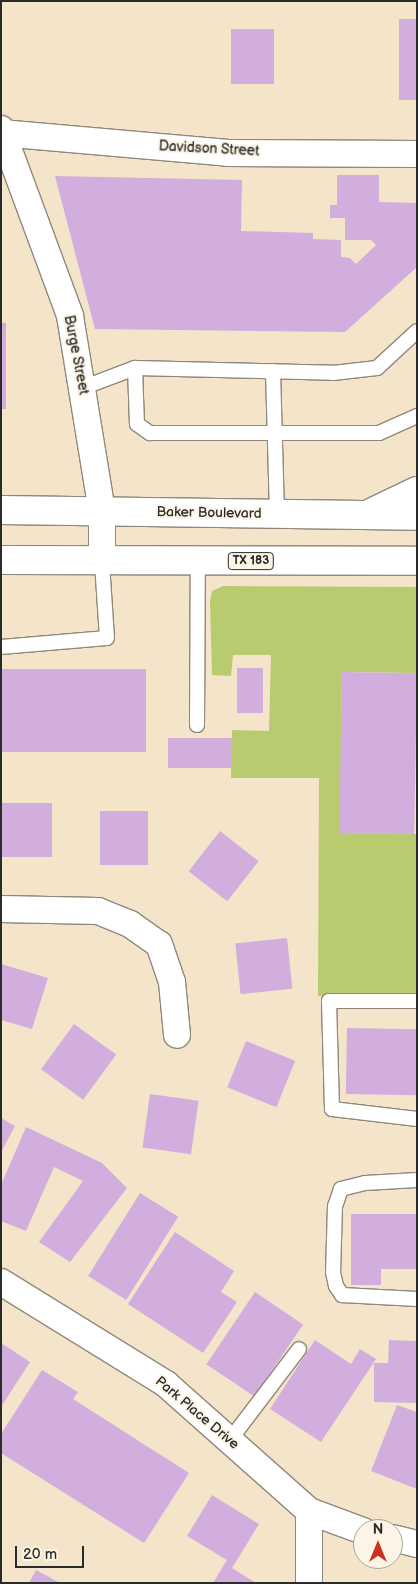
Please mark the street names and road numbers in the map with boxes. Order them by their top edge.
street label: Davidson Street [158,138,260,160]
street label: Burge Street [60,314,92,396]
street label: Baker Boulevard [156,504,262,522]
road number: TX 183 [227,552,275,570]
street label: Park Place Drive [152,1373,242,1453]

